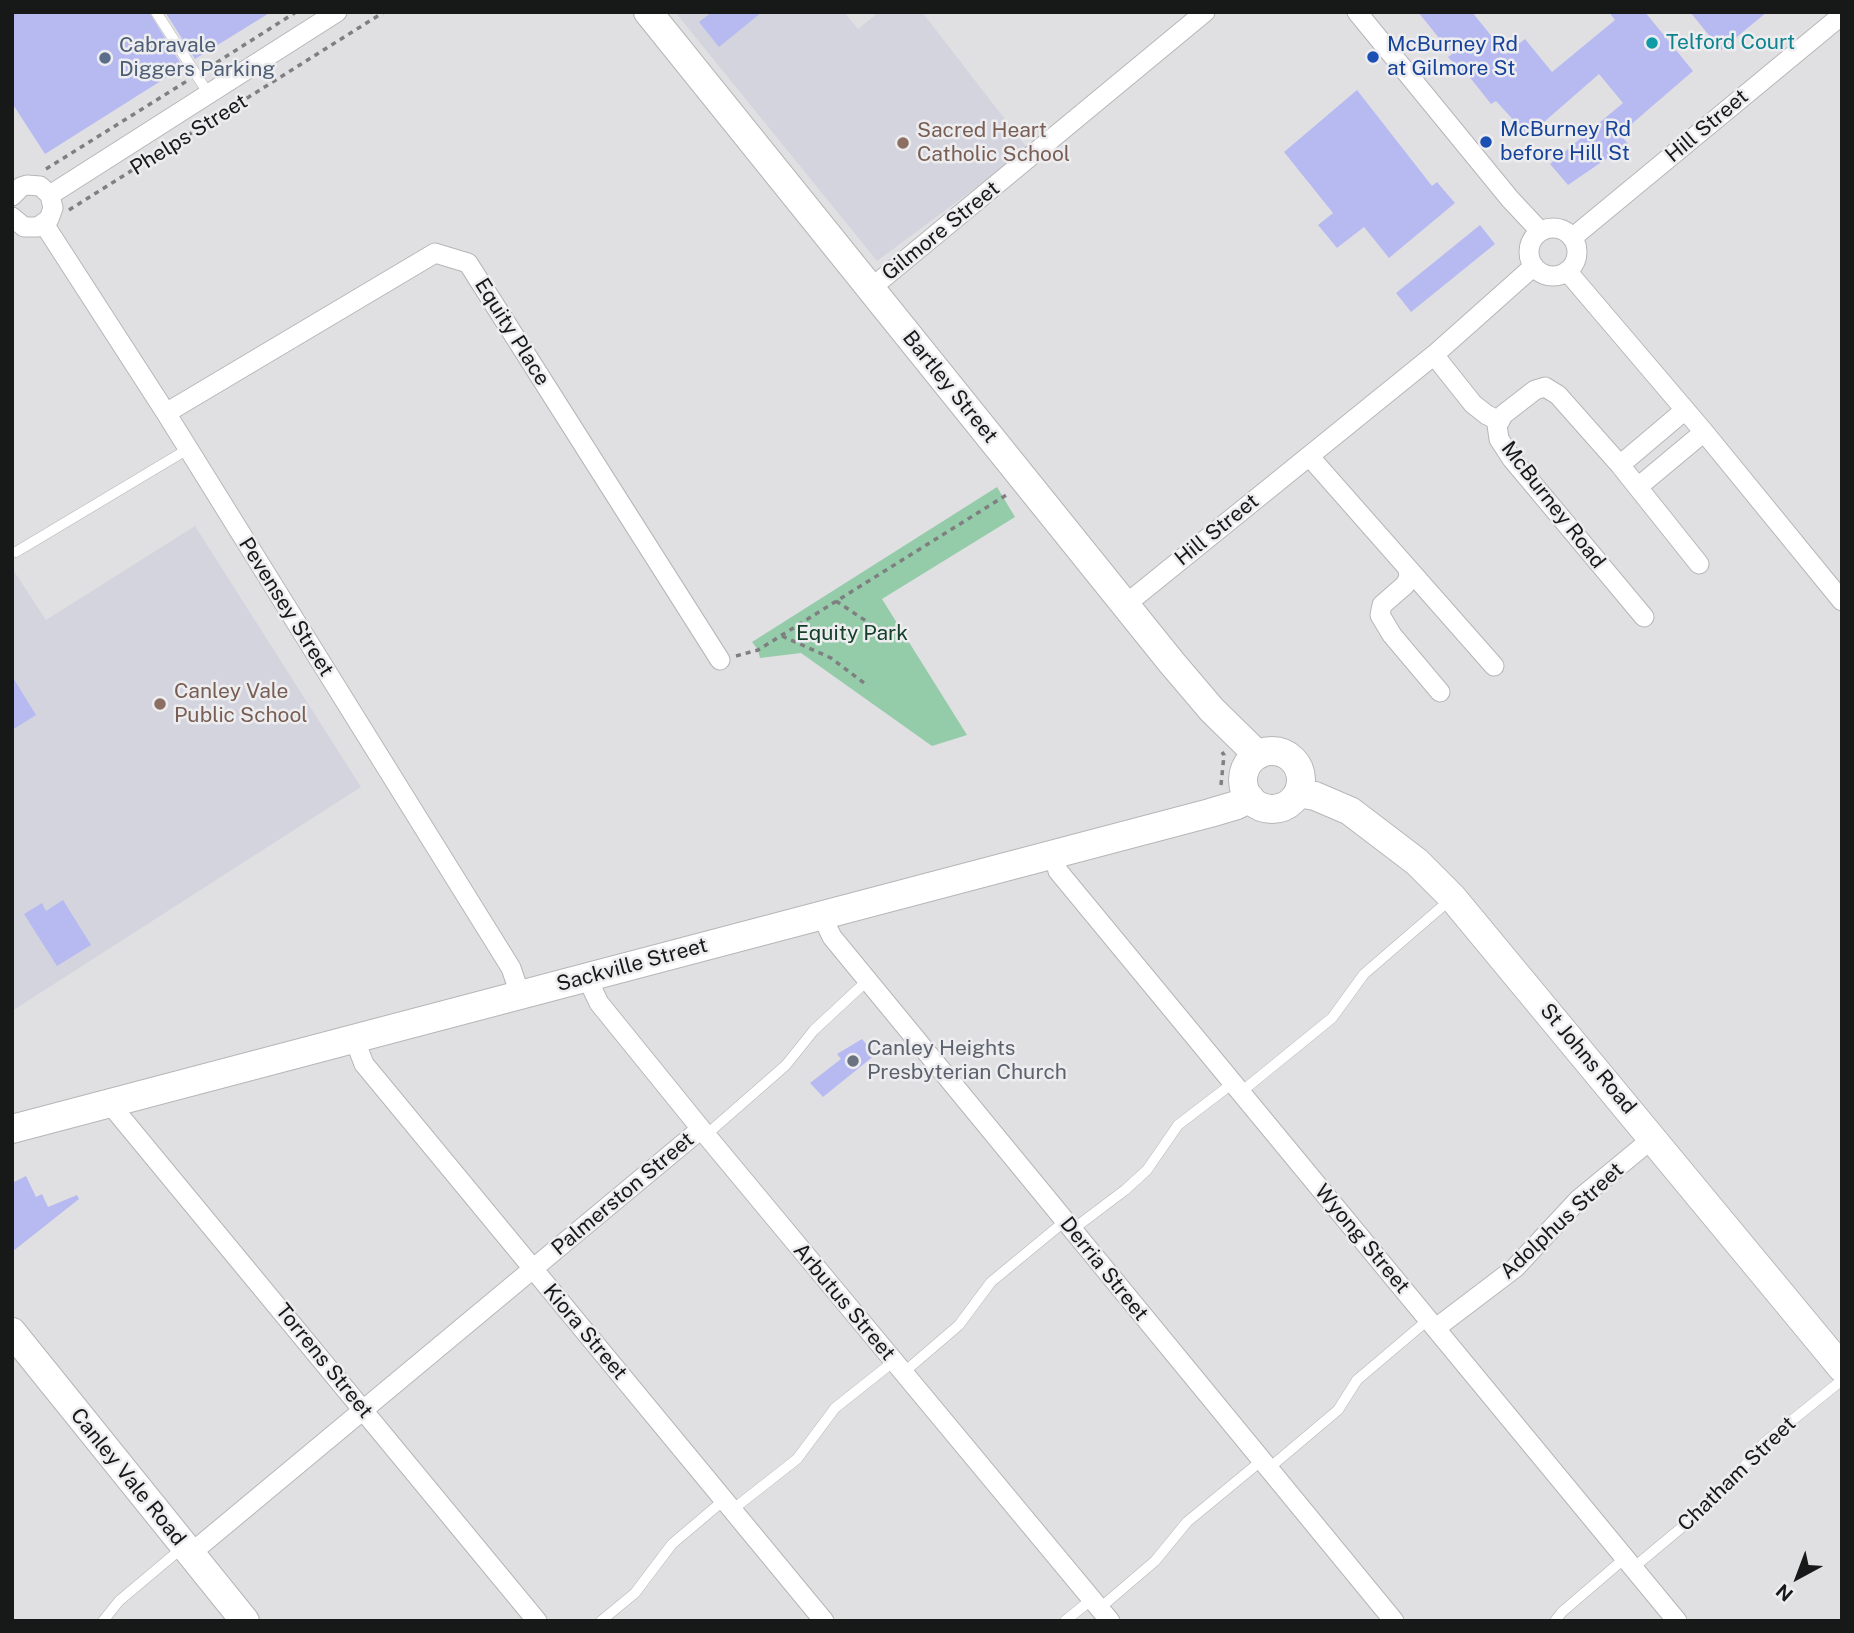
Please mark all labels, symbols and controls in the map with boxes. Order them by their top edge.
place label: Telford Court [1666,30,1795,56]
place label: McBurney Rd at Gilmore St [1387,32,1518,82]
place label: Cabravale Diggers Parking [119,33,275,83]
marker: Telford Court [1644,35,1660,51]
marker: McBurney Rd at Gilmore St [1365,49,1381,65]
marker: Cabravale Diggers Parking [97,50,113,66]
street label: Hill Street [1660,84,1754,168]
street label: Phelps Street [126,89,252,181]
place label: McBurney Rd before Hill St [1500,117,1631,167]
place label: Sacred Heart Catholic School [917,118,1070,168]
marker: McBurney Rd before Hill St [1478,134,1494,150]
marker: Sacred Heart Catholic School [895,135,911,151]
street label: Gilmore Street [877,176,1005,286]
street label: Equity Place [469,274,555,390]
street label: Bartley Street [897,326,1003,448]
street label: McBurney Road [1496,436,1610,574]
street label: Hill Street [1170,489,1264,571]
street label: Pevensey Street [233,533,339,681]
park label: Equity Park [796,621,908,647]
place label: Canley Vale Public School [174,679,308,729]
marker: Canley Vale Public School [152,696,168,712]
street label: Sackville Street [554,933,710,997]
street label: St Johns Road [1534,999,1642,1119]
place label: Canley Heights Presbyterian Church [867,1036,1067,1086]
marker: Canley Heights Presbyterian Church [845,1053,861,1069]
street label: Palmerston Street [547,1127,699,1261]
street label: Adolphus Street [1495,1158,1629,1284]
street label: Wyong Street [1309,1179,1415,1299]
street label: Derria Street [1055,1212,1153,1326]
street label: Arbutus Street [788,1238,900,1366]
street label: Kiora Street [538,1279,632,1385]
street label: Torrens Street [270,1299,378,1423]
street label: Canley Vale Road [65,1403,191,1551]
street label: Chatham Street [1673,1411,1801,1537]
north arrow [1763,1542,1833,1612]
text: N [1771,1580,1797,1606]

